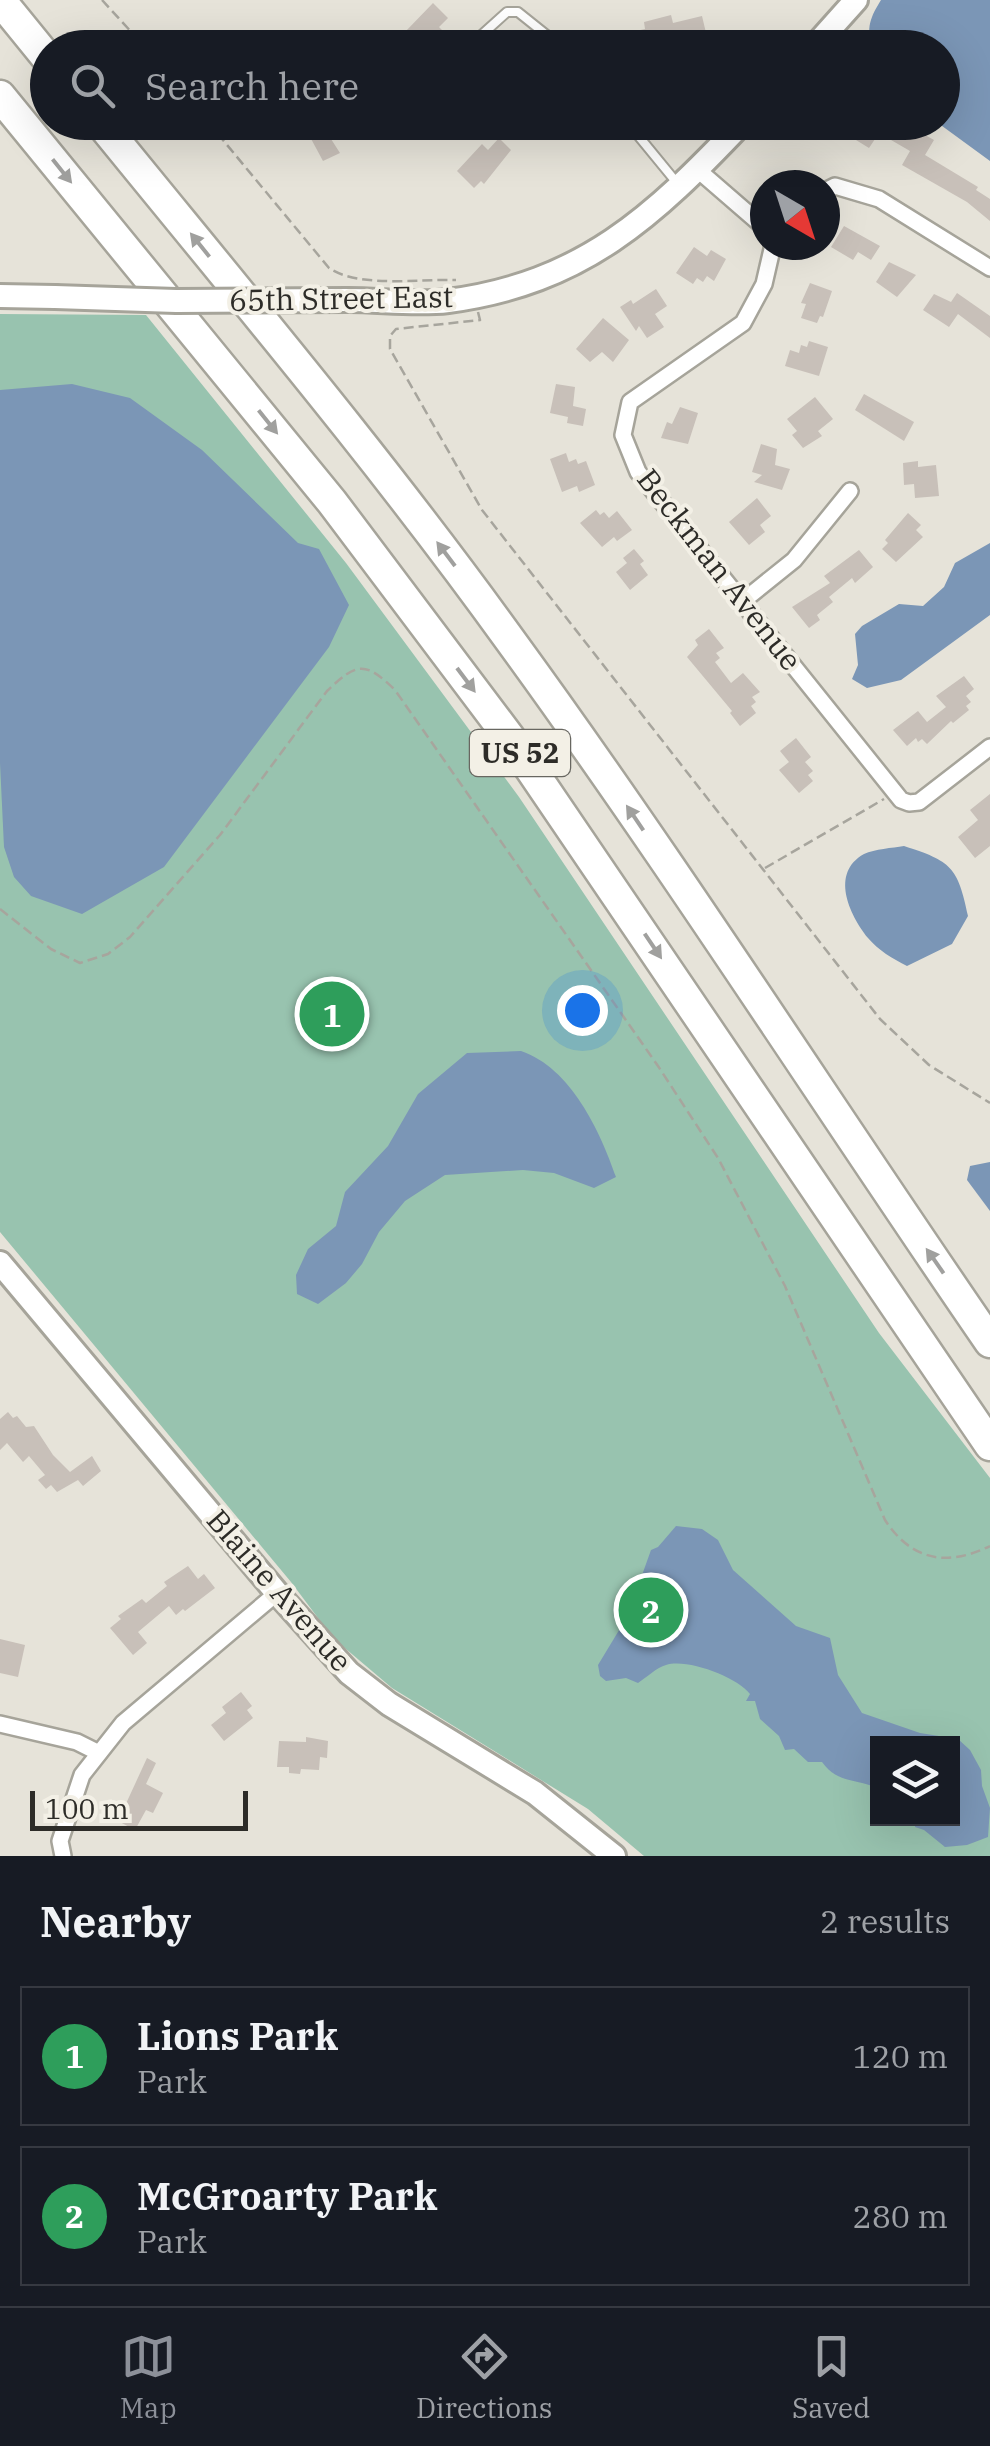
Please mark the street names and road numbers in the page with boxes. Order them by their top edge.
street label: 65th Street East [229,276,453,319]
street label: Beckman Avenue [629,460,811,678]
road number: US 52 [470,730,570,776]
street label: Blaine Avenue [199,1501,361,1679]

